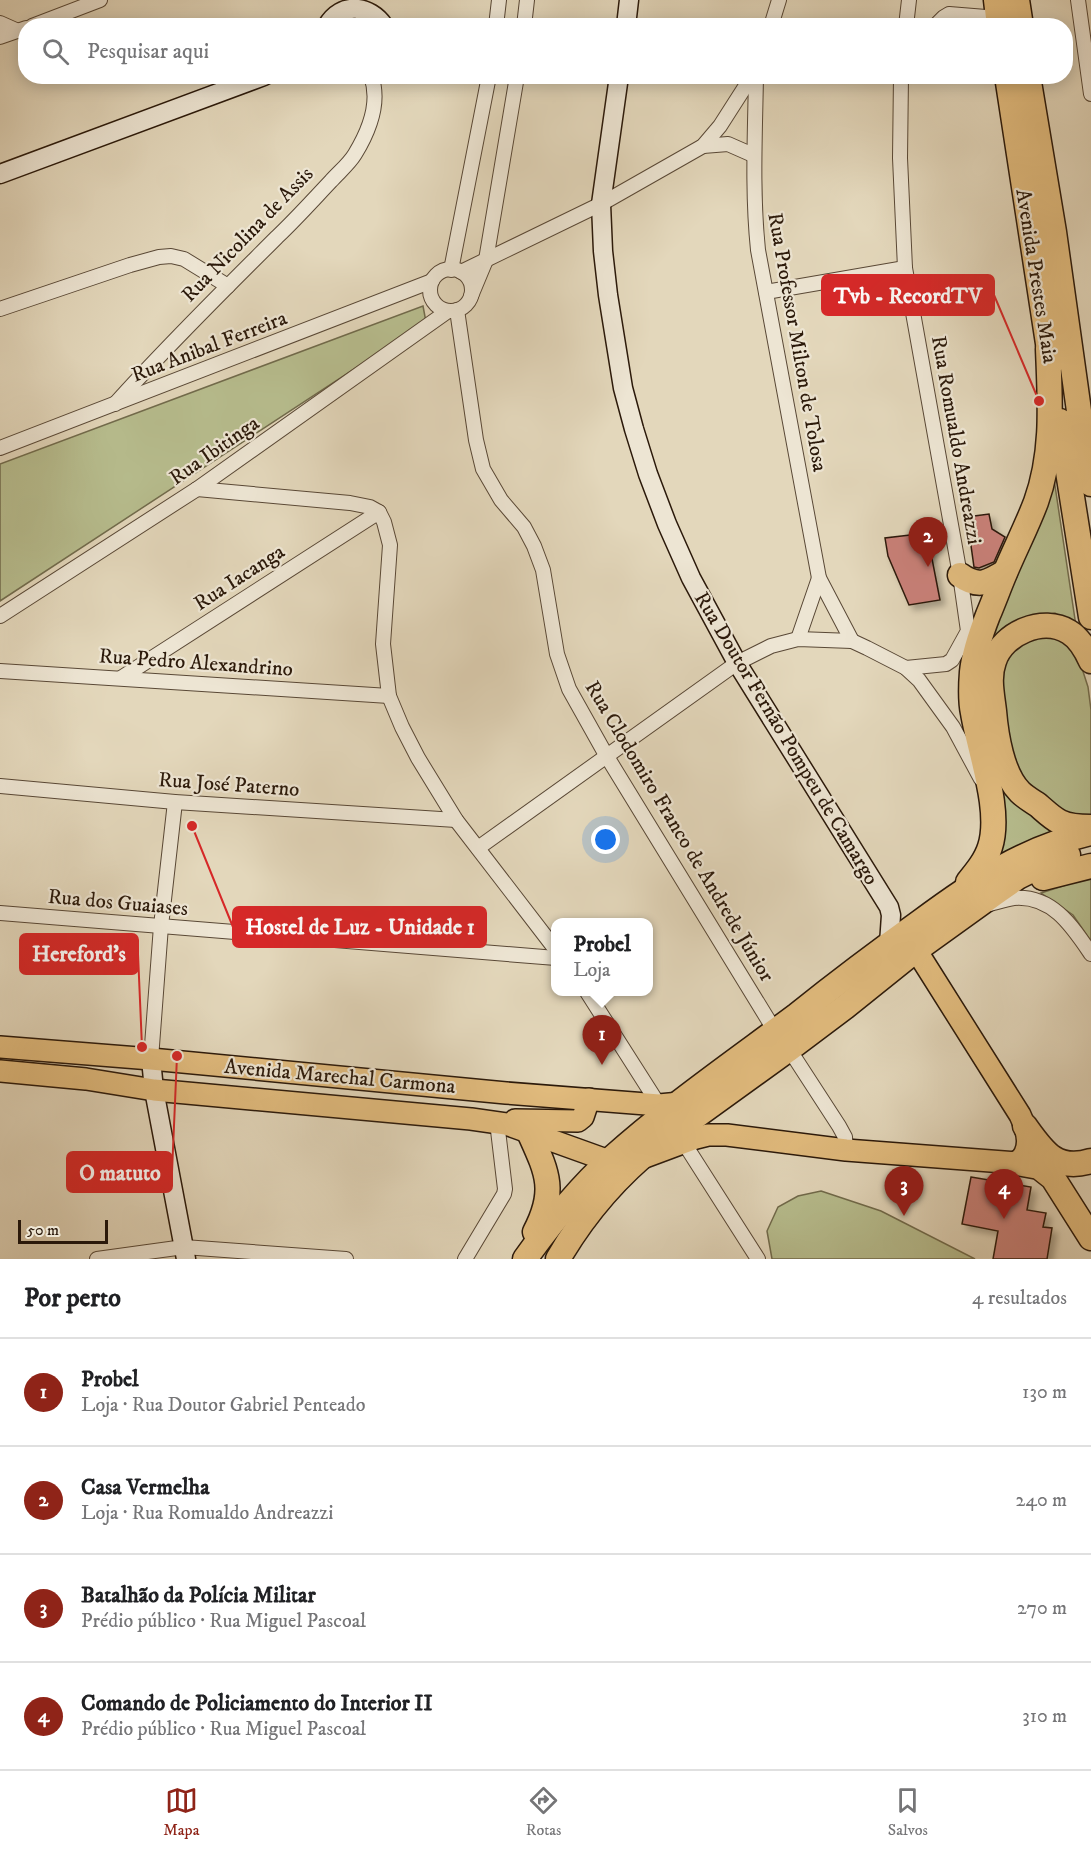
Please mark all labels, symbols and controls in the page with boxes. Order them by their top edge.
search box [18,18,1073,84]
icon: search [39,35,72,68]
text: Pesquisar aqui [87,38,209,65]
street label: Rua Nicolina de Assis [176,161,319,308]
street label: Avenida Prestes Maia [1009,187,1063,365]
street label: Rua Professor Milton de Tolosa [761,211,833,474]
callout: Tvb - RecordTV [822,275,994,315]
text: Tvb - RecordTV [833,283,983,310]
street label: Rua Anibal Ferreira [128,305,291,389]
street label: Rua Romualdo Andreazzi [925,334,987,547]
street label: Rua Ibitinga [165,410,265,491]
pin: 2 [908,518,948,567]
street label: Rua Iacanga [189,539,290,617]
street label: Rua Doutor Fernão Pompeu de Camargo [688,587,884,890]
street label: Rua Pedro Alexandrino [98,643,294,683]
street label: Rua Clodomiro Franco de Andrede Júnior [579,676,780,987]
street label: Rua José Paterno [158,767,300,803]
your location [591,825,620,854]
street label: Rua dos Guaiases [47,884,189,922]
callout: Hostel de Luz - Unidade 1 [233,907,486,947]
text: Hostel de Luz - Unidade 1 [245,914,475,941]
popup [551,918,653,996]
text: Probel [573,931,631,958]
callout: Hereford's [20,934,138,974]
text: Hereford's [32,941,127,968]
text: Loja [573,958,611,983]
pin: 1 [582,1016,622,1065]
street label: Avenida Marechal Carmona [223,1054,457,1100]
callout: O matuto [67,1152,172,1192]
text: O matuto [79,1160,161,1187]
pin: 3 [884,1166,924,1216]
pin: 4 [984,1170,1024,1219]
scale bar [18,1217,108,1244]
text: 50 m [27,1220,59,1240]
text: Por perto [24,1282,121,1315]
text: 4 resultados [972,1286,1067,1311]
text: Probel [81,1366,139,1393]
text: 1 [40,1380,47,1405]
text: 130 m [1022,1380,1067,1405]
text: Loja · Rua Doutor Gabriel Penteado [81,1393,365,1418]
text: Casa Vermelha [81,1474,210,1501]
text: 2 [39,1488,48,1513]
text: 240 m [1016,1488,1067,1513]
text: Loja · Rua Romualdo Andreazzi [81,1501,333,1526]
text: Batalhão da Polícia Militar [81,1582,316,1609]
text: 3 [40,1596,47,1621]
text: 270 m [1017,1596,1067,1621]
text: Prédio público · Rua Miguel Pascoal [81,1609,366,1634]
text: Comando de Policiamento do Interior II [81,1690,433,1717]
text: 4 [38,1704,49,1729]
text: 310 m [1022,1704,1067,1729]
text: Prédio público · Rua Miguel Pascoal [81,1717,366,1742]
tab: Mapa [163,1784,199,1840]
tab: Rotas [526,1784,561,1840]
tab: Salvos [888,1784,928,1840]

